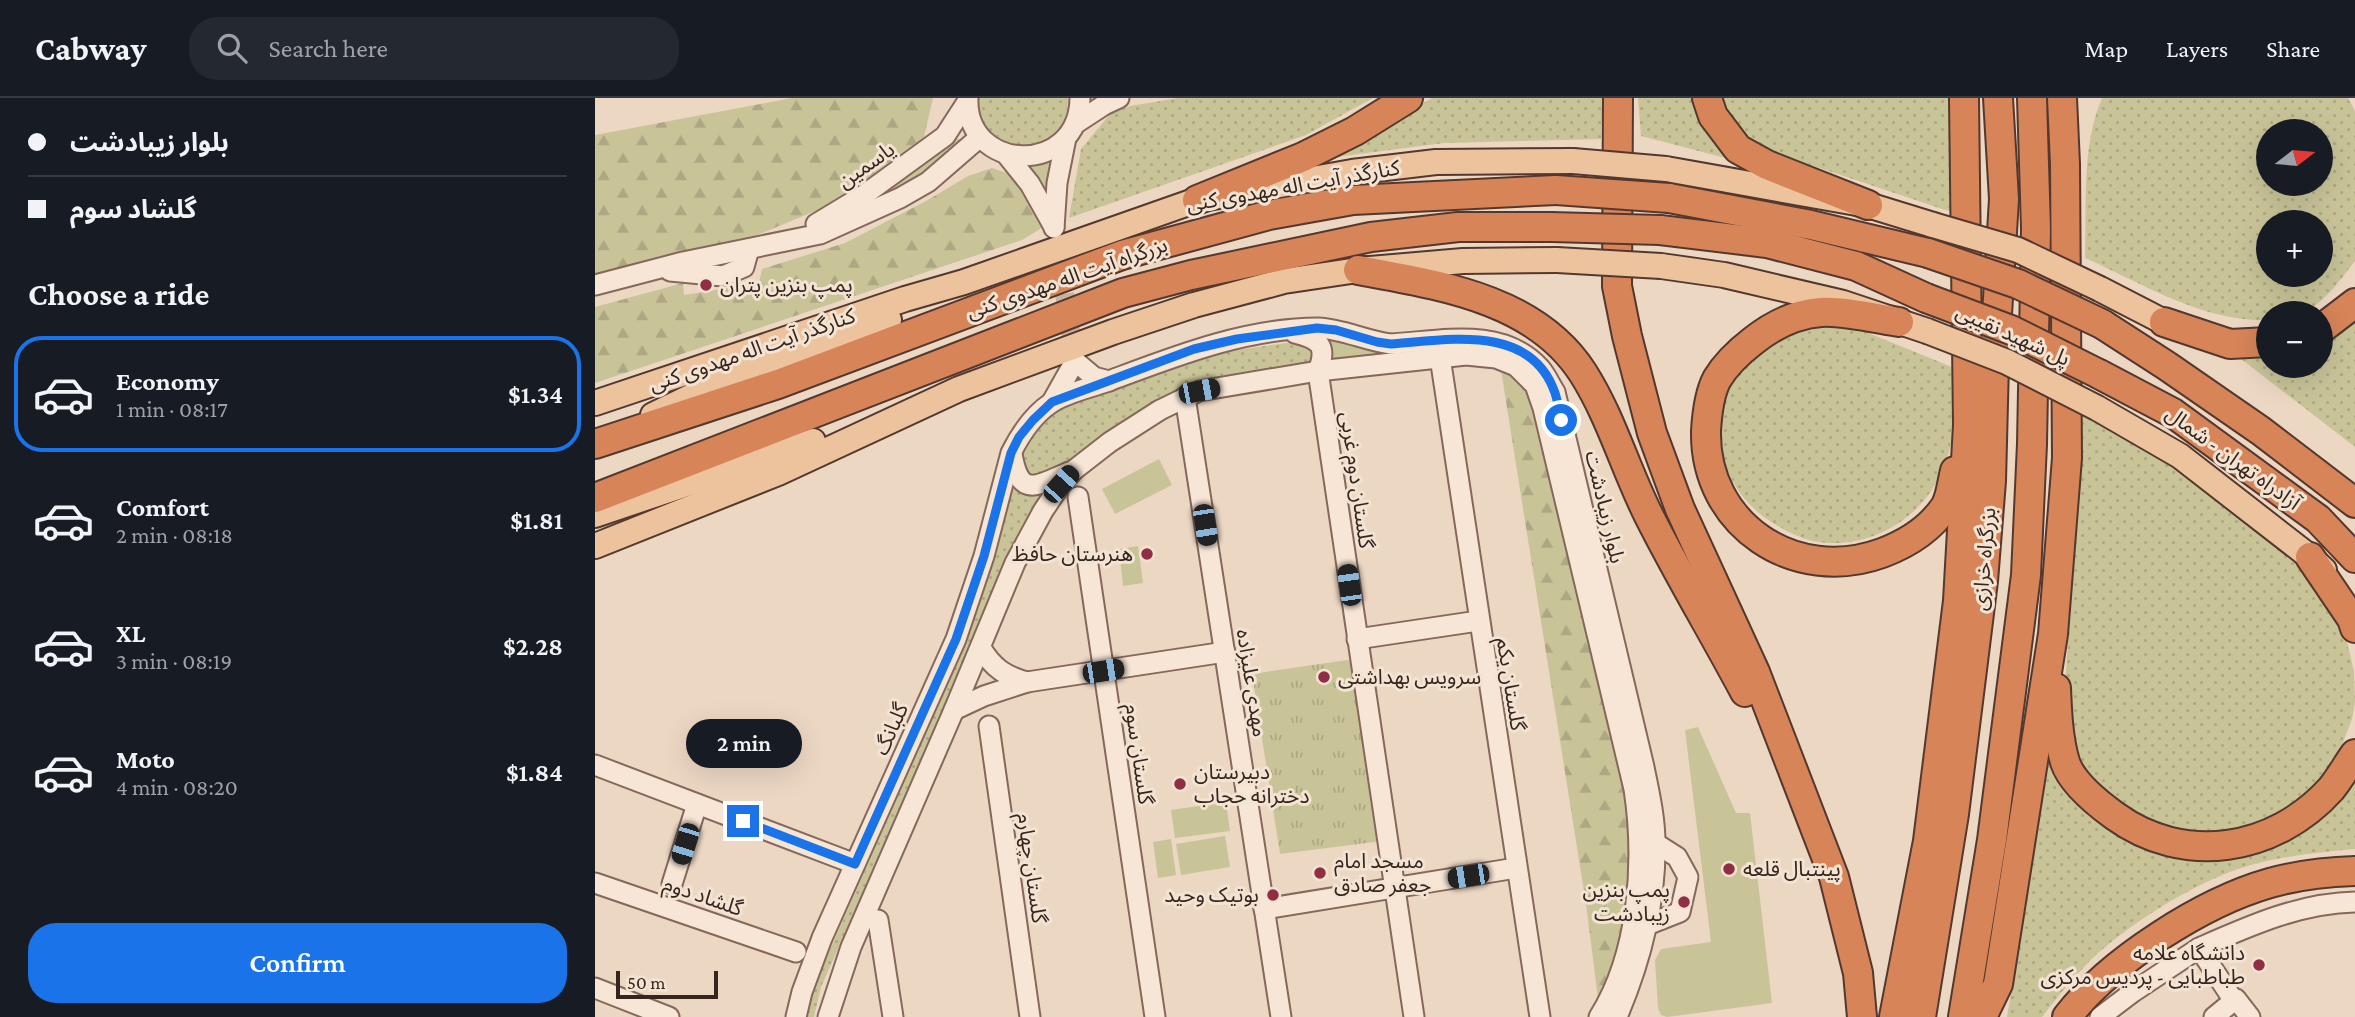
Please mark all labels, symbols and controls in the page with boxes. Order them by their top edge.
search box [189,17,679,80]
icon: search [213,29,251,67]
text: Cabway [35,30,147,67]
text: Search here [269,34,388,63]
text: Map [2084,35,2128,62]
text: Layers [2166,35,2228,62]
text: Share [2266,35,2320,62]
north arrow [2256,119,2333,196]
map controls [2256,119,2333,378]
text: بلوار زیبادشت [70,128,229,157]
street label: یاسمین [833,137,899,193]
street label: کنارگذر آیت اله مهدوی کنی [1184,155,1402,217]
text: گلشاد سوم [70,195,197,224]
button: + [2256,210,2333,287]
street label: بزرگراه آیت اله مهدوی کنی [963,232,1171,324]
place label: پمپ بنزین پتران [720,273,853,299]
text: Choose a ride [28,276,209,312]
marker: پمپ بنزین پتران [698,277,714,293]
street label: پل شهید نقیبی [1952,299,2074,372]
button: − [2256,301,2333,378]
street label: کنارگذر آیت اله مهدوی کنی [646,303,859,397]
icon: car [32,363,95,426]
text: Economy [116,367,219,396]
car [1177,377,1222,405]
text: $1.34 [508,380,563,409]
text: 1 min · 08:17 [116,396,228,422]
street label: آزادراه تهران - شمال [2161,401,2306,515]
route start [1545,404,1577,436]
street label: گلستان دوم غربی [1332,410,1379,551]
street label: بلوار زیبادشت [1580,448,1630,566]
car [1040,461,1083,507]
icon: car [32,489,95,552]
text: Comfort [116,493,209,522]
car [1192,503,1219,547]
text: $1.81 [510,506,563,535]
street label: بزرگراه خرازی [1968,506,2000,612]
text: 2 min · 08:18 [116,522,233,548]
place label: هنرستان حافظ [1012,542,1133,566]
marker: هنرستان حافظ [1139,546,1155,562]
car [1336,563,1363,607]
icon: car [32,615,95,678]
text: XL [116,619,145,648]
street label: مهدی علیزاده [1232,627,1272,739]
text: $2.28 [503,632,563,661]
street label: گلستان یکم [1489,636,1530,733]
text: 3 min · 08:19 [116,648,232,674]
car [1081,657,1126,685]
place label: سرویس بهداشتی [1338,665,1481,689]
marker: سرویس بهداشتی [1316,669,1332,685]
street label: گلبانگ [869,699,913,759]
street label: گلستان سوم [1116,702,1158,807]
callout: 2 min [685,720,801,768]
text: 2 min [717,730,771,756]
icon: car [32,741,95,804]
text: Moto [116,745,175,774]
text: $1.84 [506,758,563,787]
place label: دبیرستان دخترانه حجاب [1194,760,1310,808]
text: 4 min · 08:20 [116,774,238,800]
marker: دبیرستان دخترانه حجاب [1172,776,1188,792]
route end [727,805,759,837]
street label: گلستان چهارم [1008,811,1052,926]
car [669,821,702,867]
place label: مسجد امام جعفر صادق [1334,849,1431,897]
place label: پینتبال قلعه [1743,857,1841,882]
marker: پینتبال قلعه [1721,861,1737,877]
car [1446,862,1491,890]
marker: مسجد امام جعفر صادق [1312,865,1328,881]
street label: گلشاد دوم [659,871,746,925]
place label: پمپ بنزین زیبادشت [1583,878,1670,926]
place label: بوتیک وحید [1164,883,1259,907]
marker: بوتیک وحید [1265,887,1281,903]
marker: پمپ بنزین زیبادشت [1676,894,1692,910]
button: Confirm [28,923,567,1003]
place label: دانشگاه علامه طباطبایی - پردیس مرکزی [2040,941,2245,990]
marker: دانشگاه علامه طباطبایی - پردیس مرکزی [2251,957,2267,973]
scale bar [616,968,717,1000]
text: 50 m [627,972,666,993]

